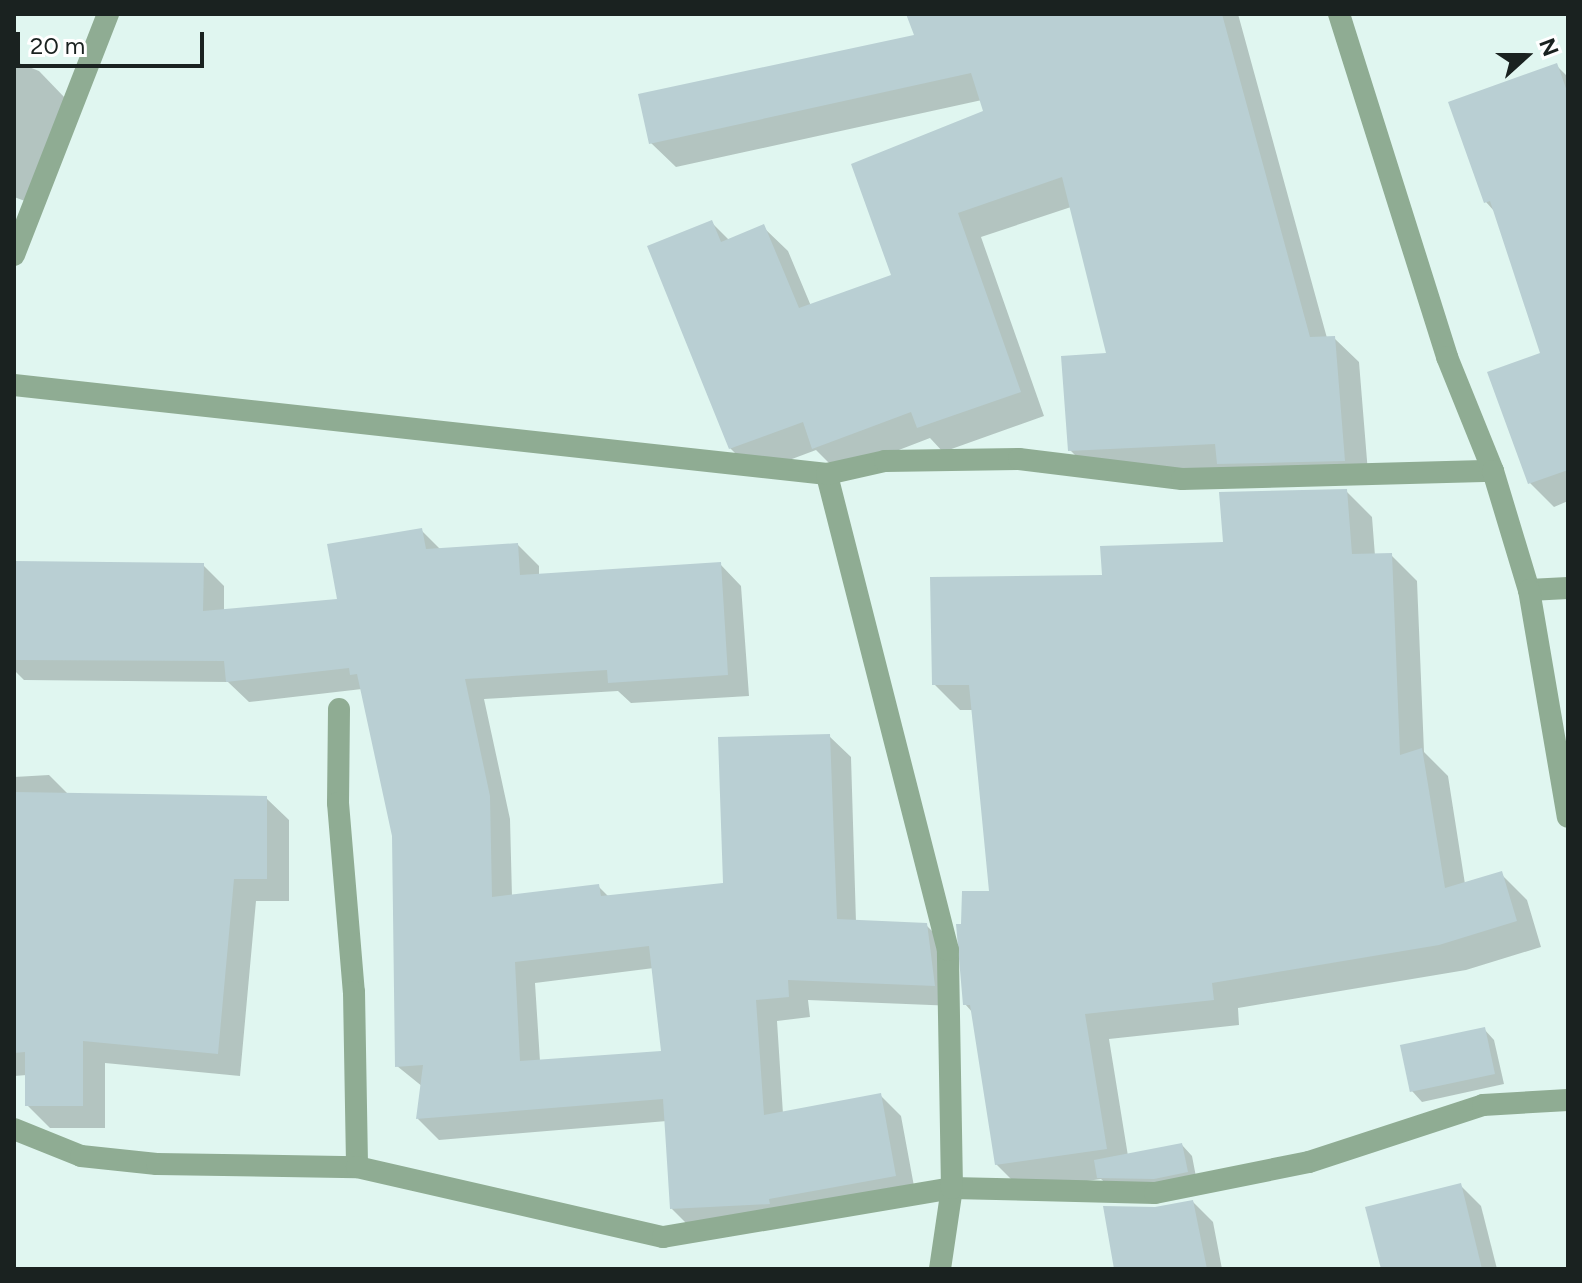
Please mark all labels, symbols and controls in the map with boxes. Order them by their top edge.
scale bar [20,16,208,66]
north arrow [1486,16,1566,96]
text: 20 m [30,31,85,60]
text: N [1533,34,1565,60]

